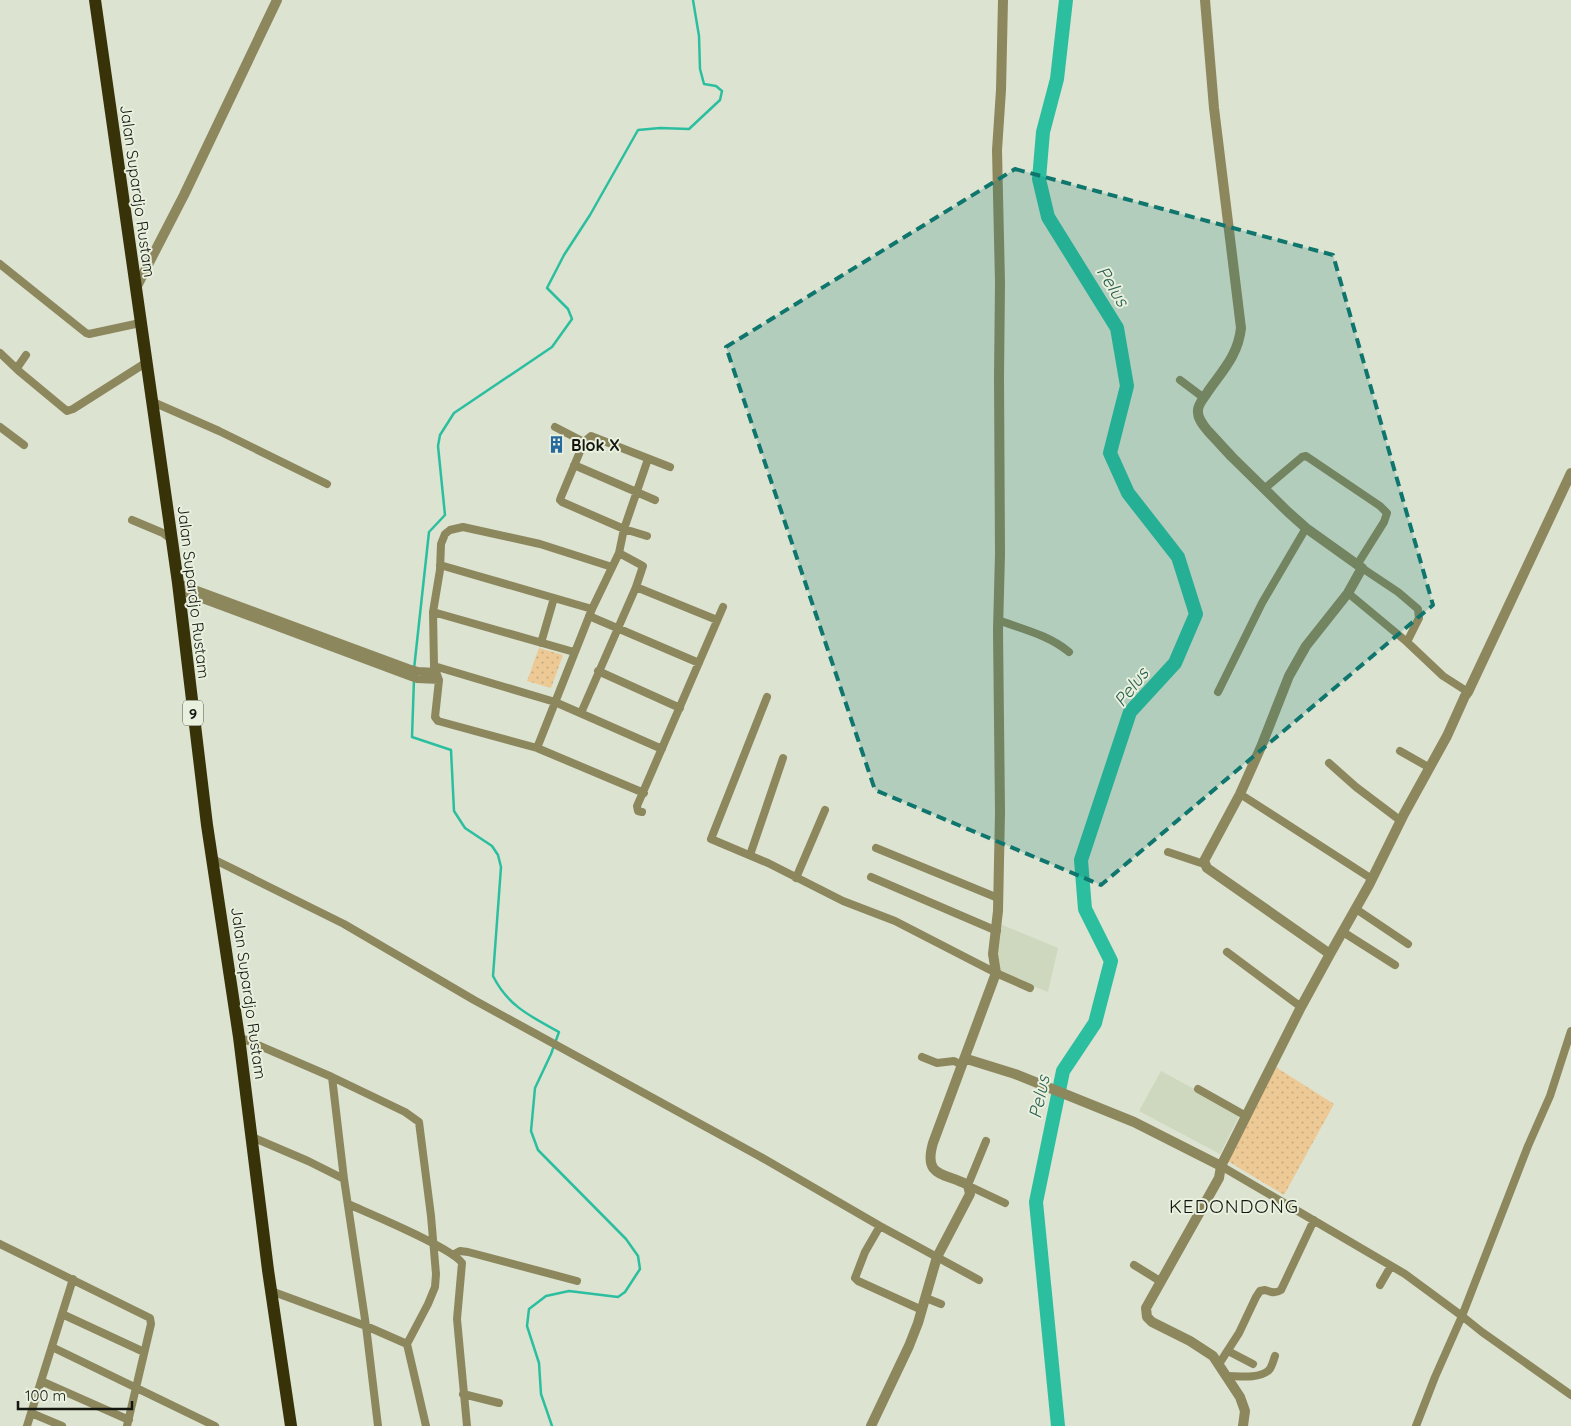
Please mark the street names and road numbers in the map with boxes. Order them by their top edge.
street label: Jalan Supardjo Rustam [116,103,160,279]
street label: Jalan Supardjo Rustam [173,504,215,680]
road number: 9 [183,700,203,726]
street label: Jalan Supardjo Rustam [227,905,271,1081]

